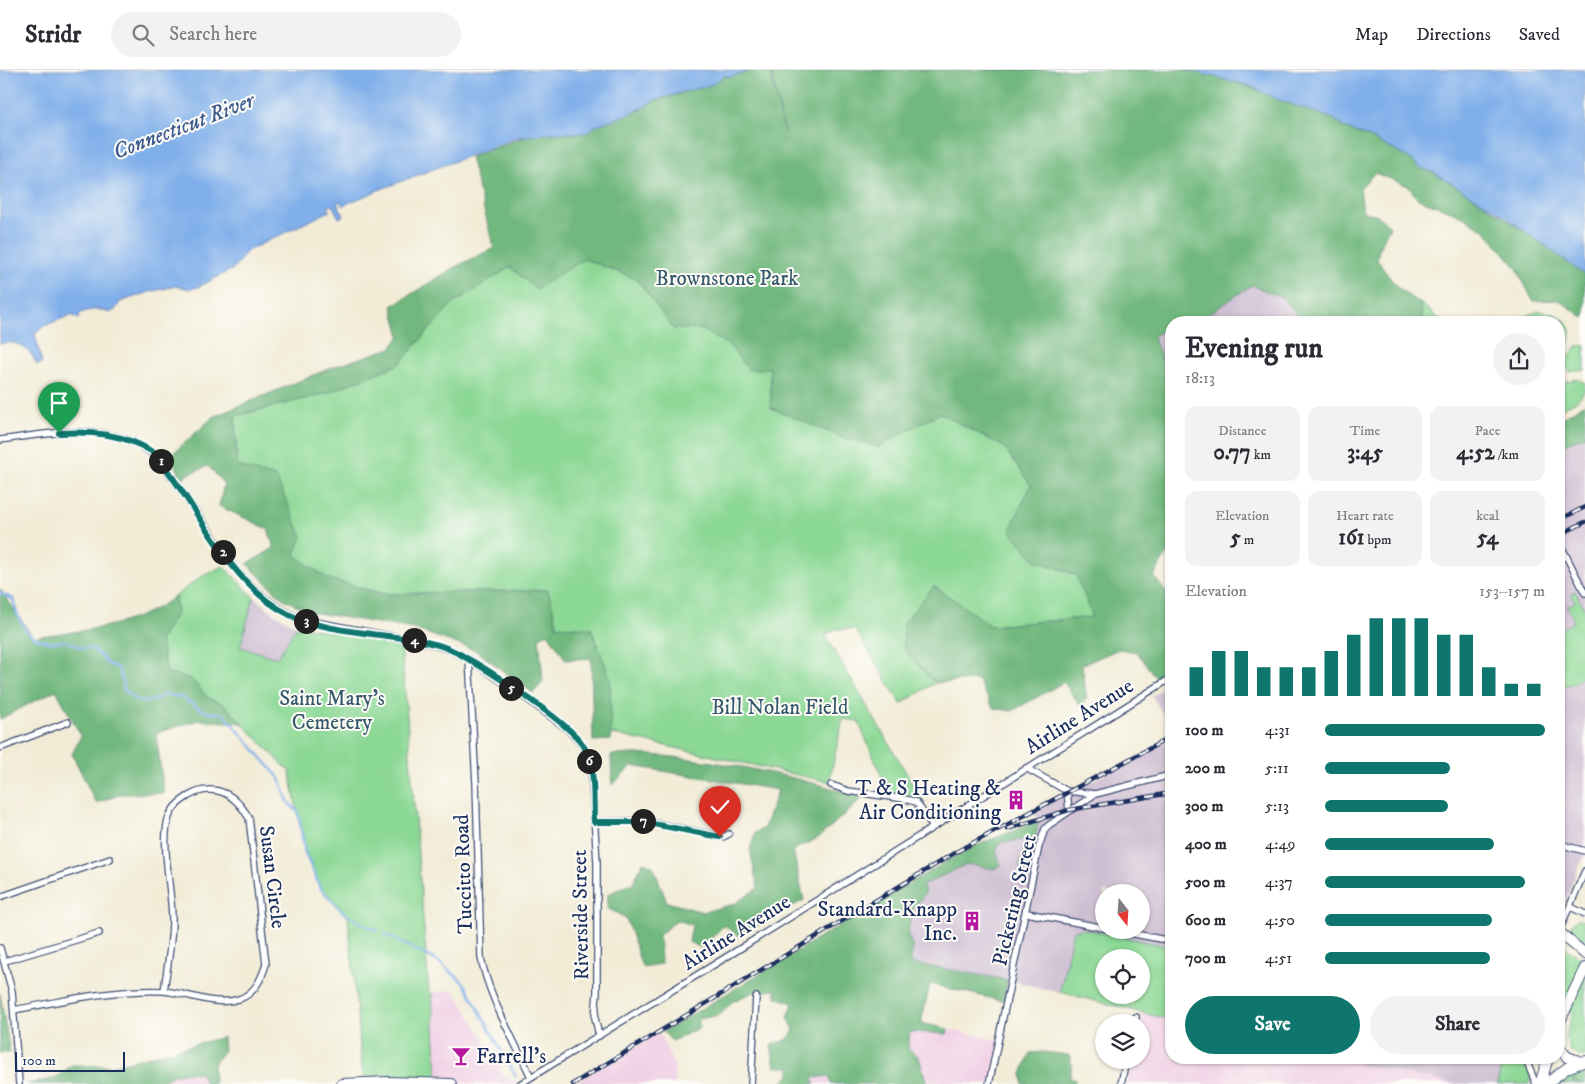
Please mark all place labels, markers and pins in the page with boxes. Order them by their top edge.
pin [38,382,80,433]
pin: 1 [148,448,174,474]
pin: 2 [210,540,236,564]
pin: 3 [294,608,318,634]
pin: 4 [402,628,426,652]
pin: 5 [498,676,524,700]
pin: 6 [576,748,602,774]
place label: T & S Heating & Air Conditioning [855,776,1002,826]
pin [699,786,741,837]
building icon: T & S Heating & Air Conditioning [1005,789,1027,811]
pin: 7 [630,808,656,834]
place label: Standard-Knapp Inc. [818,897,957,947]
building icon: Standard-Knapp Inc. [961,910,983,932]
place label: Farrell's [476,1044,546,1070]
bar icon: Farrell's [450,1045,472,1067]

